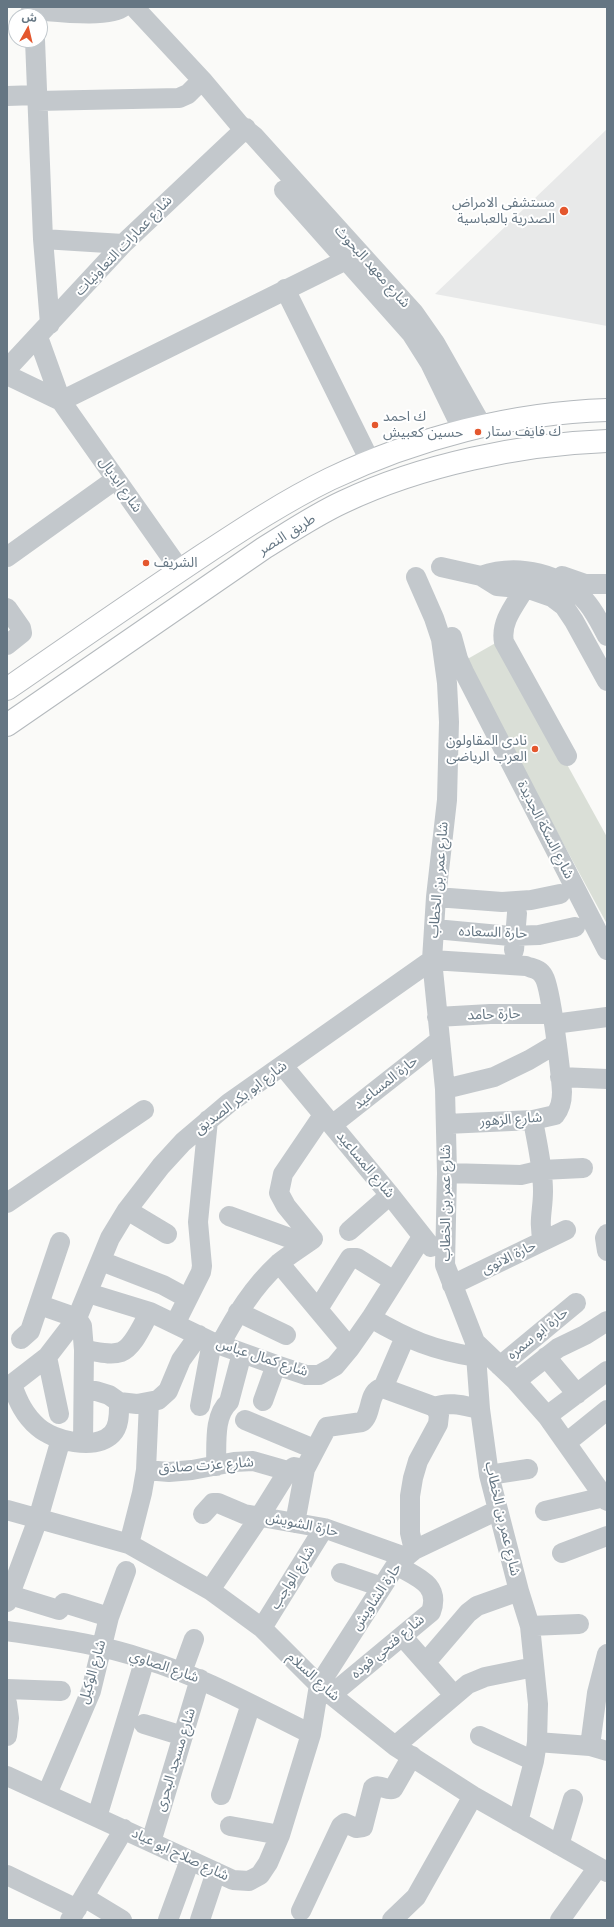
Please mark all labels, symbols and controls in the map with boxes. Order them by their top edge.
north arrow [8,8,48,48]
text: ش [21,9,38,25]
street label: شارع عمارات التعاونيات [72,192,176,300]
place label: مستشفى الامراض الصدرية بالعباسية [452,195,555,228]
marker: مستشفى الامراض الصدرية بالعباسية [558,205,570,217]
street label: شارع معهد البحوث [331,222,413,312]
place label: ك احمد حسين كعبيش [383,409,463,442]
marker: ك احمد حسين كعبيش [370,420,380,430]
place label: ك فايف ستار [486,424,561,440]
marker: ك فايف ستار [473,427,483,437]
street label: شارع ايديال [95,454,145,516]
street label: طريق النصر [255,511,319,559]
place label: الشريف [154,555,198,571]
marker: الشريف [141,558,151,568]
place label: نادى المقاولون العرب الرياضى [446,733,527,766]
marker: نادى المقاولون العرب الرياضى [530,744,540,754]
street label: شارع السكة الجديدة [513,778,577,882]
street label: شارع عمر بن الخطاب [426,821,452,939]
street label: حارة السعاده [458,923,528,943]
street label: حارة حامد [467,1006,521,1024]
street label: حارة المساعيد [350,1053,422,1113]
street label: شارع ابو بكر الصديق [191,1058,291,1138]
street label: شارع الزهور [479,1109,543,1131]
street label: شارع المساعيد [332,1128,398,1202]
street label: شارع عمر بن الخطاب [438,1145,454,1261]
street label: حارة الانوى [479,1238,539,1278]
street label: حارة ابو سمره [504,1304,572,1364]
street label: شارع كمال عباس [214,1335,310,1381]
street label: شارع عزت صادق [158,1454,254,1478]
street label: شارع عمر بن الخطاب [481,1460,523,1578]
street label: حارة الشويش [264,1509,340,1541]
street label: شارع الواجب [267,1543,319,1613]
street label: حارة الشاويش [348,1560,406,1634]
street label: شارع فتحي فوده [348,1611,428,1683]
street label: شارع الوكيل [76,1638,110,1706]
street label: شارع الصاوي [127,1647,201,1687]
street label: شارع السلام [283,1649,343,1705]
street label: شارع مسجد البحرى [152,1706,200,1814]
street label: شارع صلاح ابو عياد [129,1825,231,1885]

